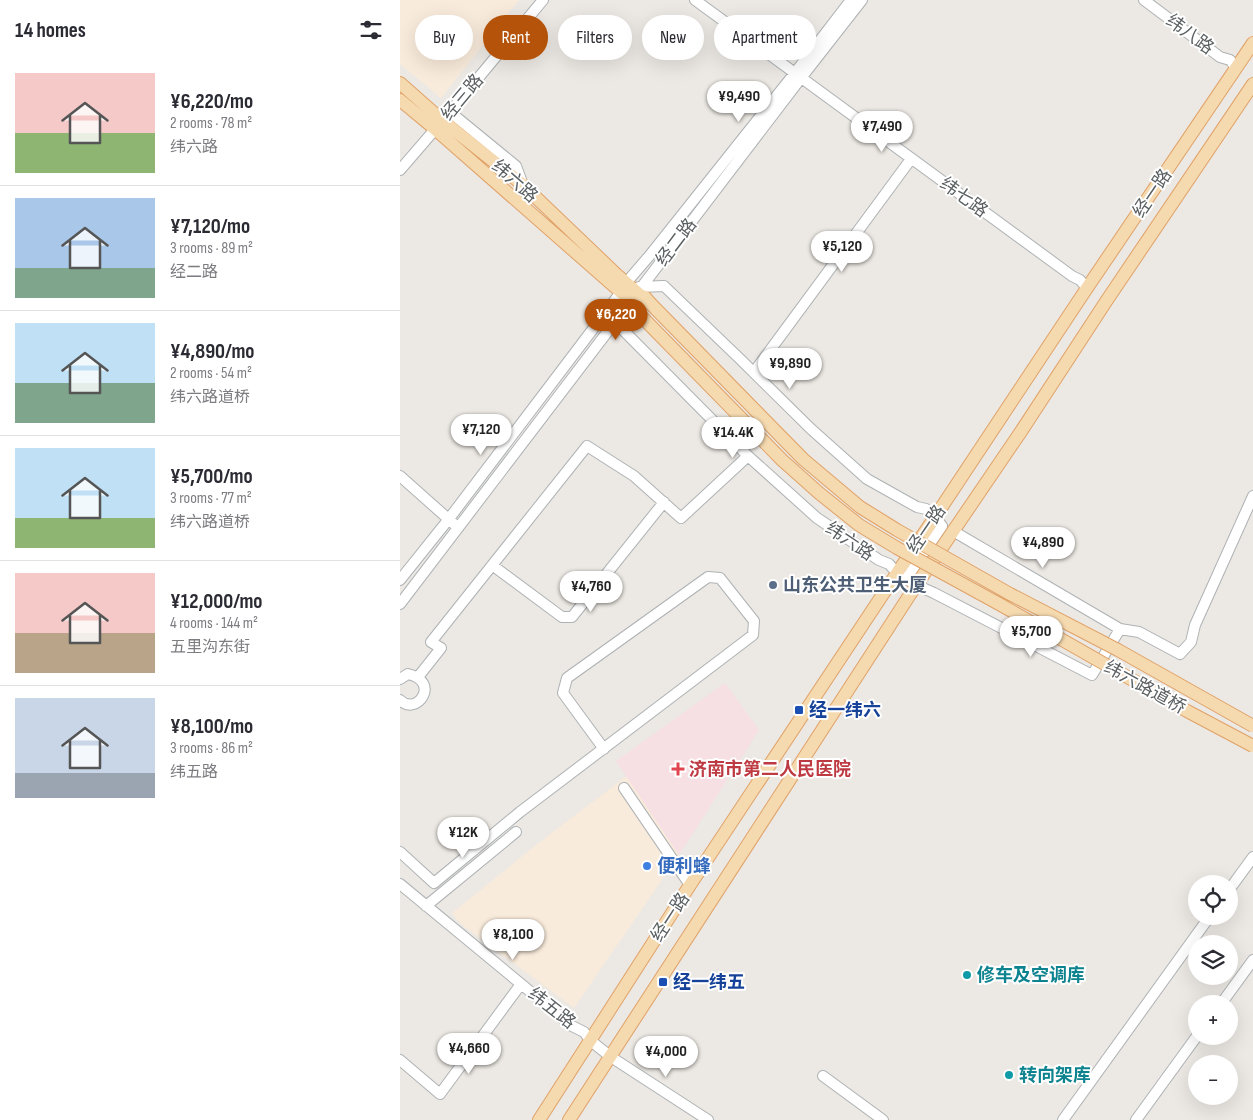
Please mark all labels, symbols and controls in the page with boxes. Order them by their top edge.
street label: 纬八路 [1162,10,1218,59]
chip: Buy [415,15,473,60]
chip: Rent [483,15,548,60]
chip: Filters [558,15,632,60]
chip: New [642,15,704,60]
chip: Apartment [714,15,816,60]
icon: filters [357,16,385,44]
text: 14 homes [15,18,86,43]
street label: 经三路 [437,70,488,125]
pin: ¥9,490 [698,80,780,123]
text: ¥9,490 [718,87,760,106]
text: ¥6,220/mo [170,89,253,114]
icon: home [55,93,115,153]
pin: ¥7,490 [841,110,923,153]
text: 2 rooms · 78 m² [170,114,252,133]
text: ¥7,490 [862,117,902,136]
text: 纬六路 [170,138,218,157]
street label: 纬六路 [487,156,542,207]
street label: 经一路 [1129,165,1176,222]
street label: 纬七路 [936,173,992,222]
text: ¥7,120/mo [170,214,250,239]
street label: 经二路 [652,214,701,270]
icon: home [55,218,115,278]
pin: ¥5,120 [801,230,883,273]
text: ¥5,120 [822,237,862,256]
text: 3 rooms · 89 m² [170,239,253,258]
text: 经二路 [170,263,218,282]
pin: ¥6,220 [575,298,657,341]
text: ¥6,220 [596,305,636,324]
text: ¥4,890/mo [170,339,255,364]
icon: home [55,343,115,403]
pin: ¥9,890 [749,348,831,390]
text: ¥9,890 [769,354,811,373]
text: 2 rooms · 54 m² [170,364,252,383]
text: 纬六路道桥 [170,388,250,407]
pin: ¥7,120 [440,414,522,456]
pin: ¥14.4K [692,416,774,459]
text: ¥7,120 [462,420,500,439]
text: ¥14.4K [712,423,754,442]
text: ¥5,700/mo [170,464,253,489]
icon: home [55,468,115,528]
text: 3 rooms · 77 m² [170,489,252,508]
street label: 经一路 [903,501,950,558]
text: 纬六路道桥 [170,513,250,532]
street label: 纬六路 [821,518,878,565]
pin: ¥4,890 [1002,526,1084,569]
text: ¥4,890 [1022,533,1064,552]
pin: ¥4,760 [550,570,632,613]
place label: 山东公共卫生大厦 [783,575,927,596]
text: ¥4,760 [571,577,611,596]
marker: 山东公共卫生大厦 [767,579,779,591]
text: ¥12,000/mo [170,589,263,614]
icon: home [55,593,115,653]
text: 4 rooms · 144 m² [170,614,258,633]
pin: ¥5,700 [990,616,1072,658]
text: ¥5,700 [1011,622,1051,641]
text: 五里沟东街 [170,638,250,657]
street label: 纬六路道桥 [1100,656,1189,718]
place label: 经一纬六 [809,700,881,721]
marker: 经一纬六 [793,704,805,716]
text: ¥8,100/mo [170,714,253,739]
icon: home [55,718,115,778]
text: 3 rooms · 86 m² [170,739,253,758]
place label: 济南市第二人民医院 [689,759,851,780]
marker: 济南市第二人民医院 [671,762,685,776]
text: 纬五路 [170,763,218,782]
pin: ¥12K [433,816,493,859]
text: ¥12K [448,823,478,842]
place label: 便利蜂 [657,856,711,877]
marker: 便利蜂 [641,860,653,872]
map controls [1188,875,1238,1105]
button: locate [1188,875,1238,925]
street label: 经一路 [647,889,694,946]
pin: ¥8,100 [472,918,554,961]
text: ¥8,100 [492,925,534,944]
button: layers [1188,935,1238,985]
place label: 修车及空调库 [977,965,1085,986]
marker: 修车及空调库 [961,969,973,981]
place label: 经一纬五 [673,972,745,993]
marker: 经一纬五 [657,976,669,988]
street label: 纬五路 [524,983,579,1033]
button: + [1188,995,1238,1045]
pin: ¥4,660 [428,1032,510,1075]
pin: ¥4,000 [625,1036,707,1078]
text: ¥4,660 [448,1039,490,1058]
text: ¥4,000 [645,1042,687,1061]
button: − [1188,1055,1238,1105]
place label: 转向架库 [1019,1065,1091,1086]
marker: 转向架库 [1003,1069,1015,1081]

